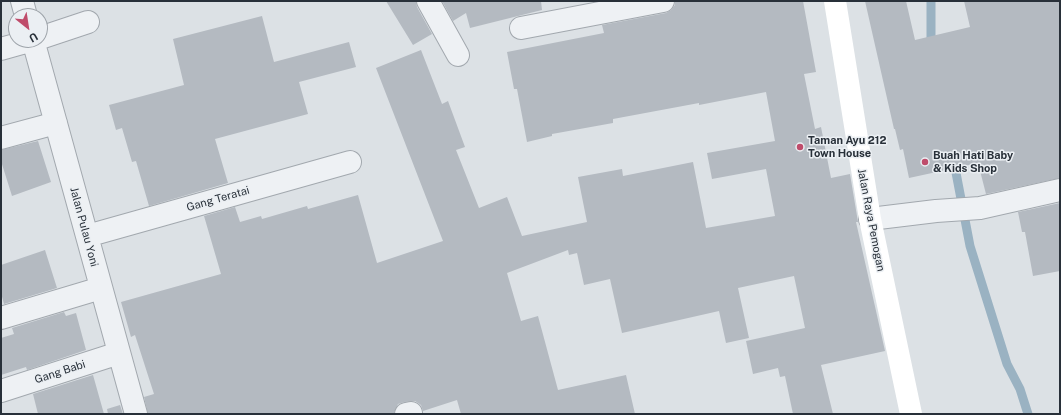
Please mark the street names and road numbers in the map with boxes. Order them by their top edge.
street label: Jalan Raya Pemogan [855,167,887,273]
street label: Gang Teratai [185,184,251,214]
street label: Jalan Pulau Yoni [67,186,101,268]
street label: Gang Babi [33,358,87,386]

